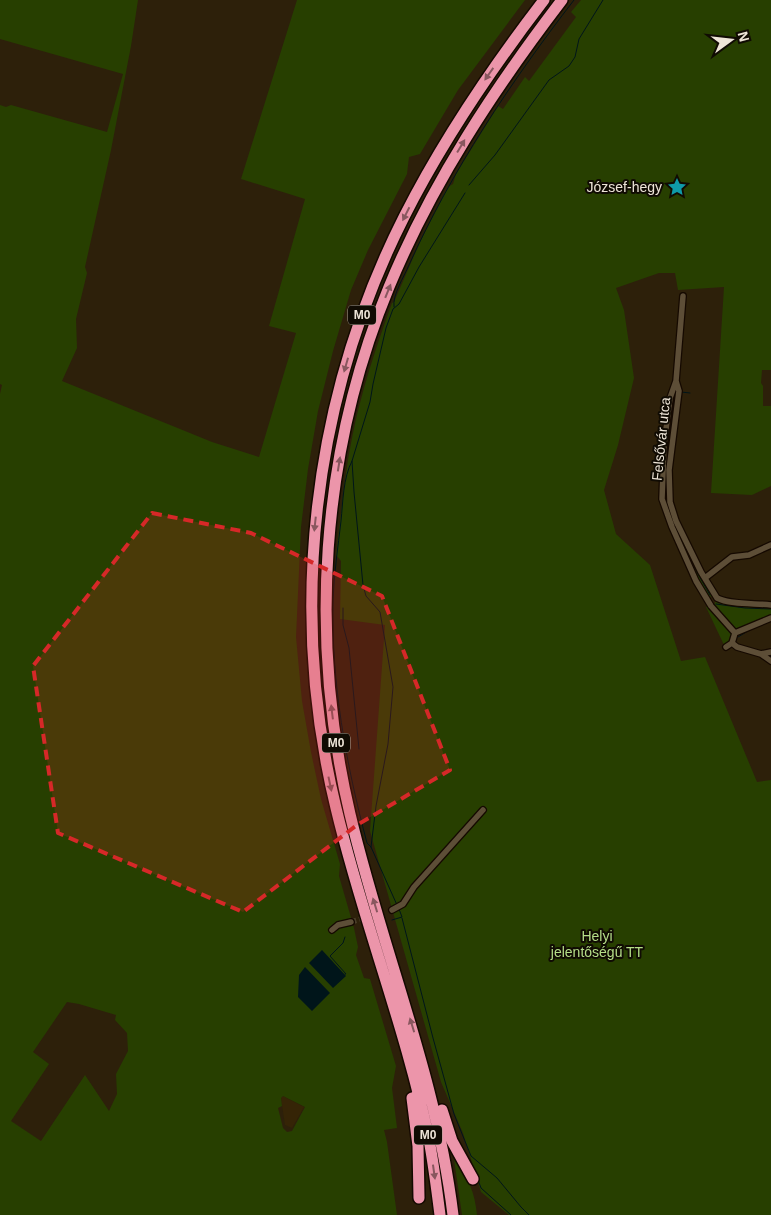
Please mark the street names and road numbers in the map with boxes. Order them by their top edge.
road number: M0 [348,306,376,324]
street label: Felsővár utca [649,396,673,482]
road number: M0 [322,734,350,752]
road number: M0 [414,1126,442,1144]

